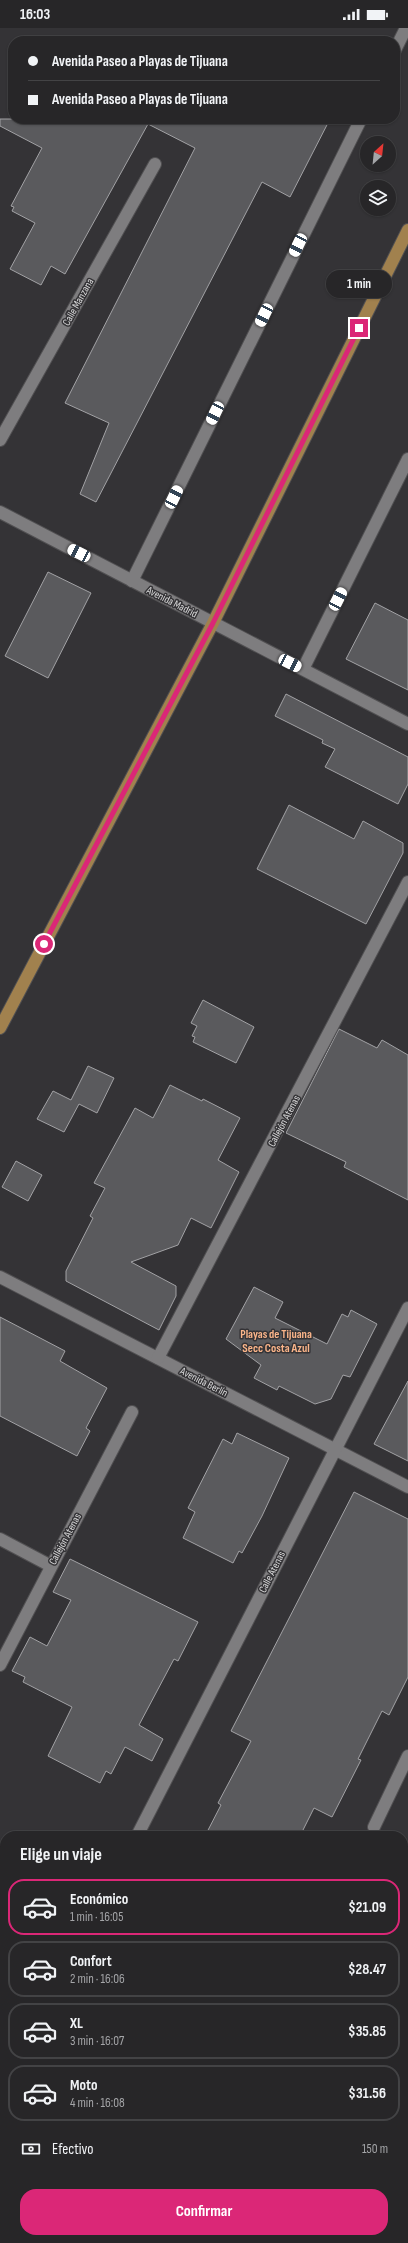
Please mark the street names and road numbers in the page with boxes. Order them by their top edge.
street label: Calle Manzana [60,276,96,328]
street label: Avenida Madrid [143,583,200,621]
street label: Callejón Atenas [265,1093,303,1149]
street label: Avenida Berlín [177,1364,230,1400]
street label: Callejón Atenas [46,1511,84,1567]
street label: Calle Atenas [256,1549,288,1595]

